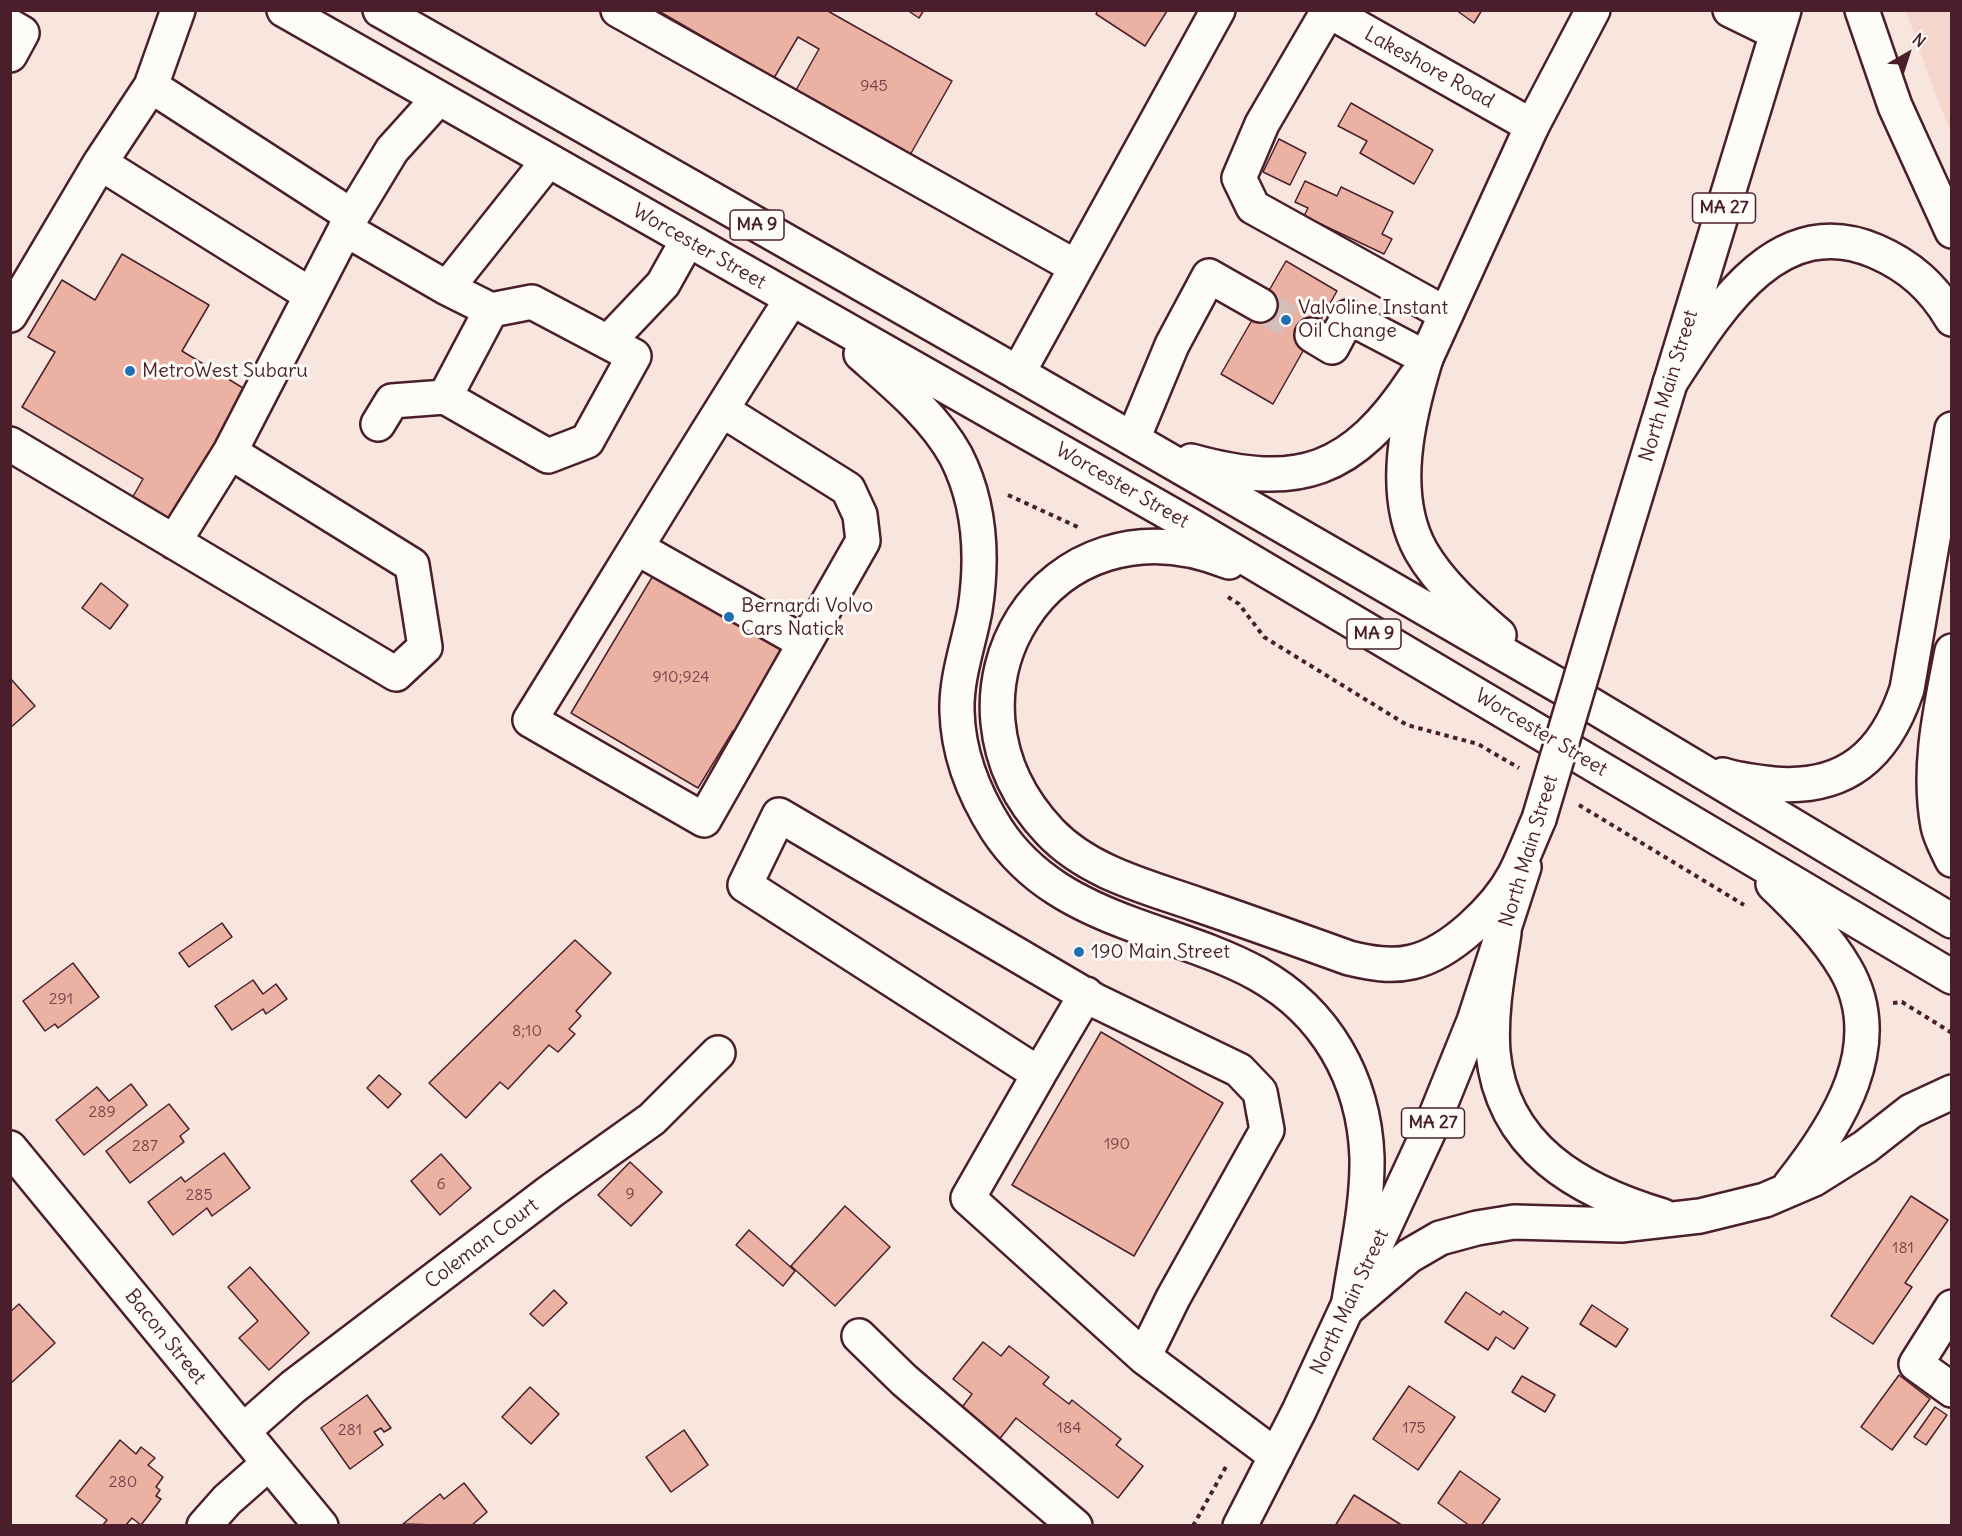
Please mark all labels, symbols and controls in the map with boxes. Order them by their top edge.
street label: Lakeshore Road [1360,22,1498,114]
north arrow [1878,24,1938,84]
text: N [1909,29,1930,51]
house number: 945 [860,76,888,96]
road number: MA 27 [1692,193,1756,223]
street label: Worcester Street [628,199,770,295]
road number: MA 9 [730,210,784,240]
place label: Valvoline Instant Oil Change [1298,296,1448,343]
street label: North Main Street [1634,307,1704,465]
marker: Valvoline Instant Oil Change [1279,313,1293,327]
place label: MetroWest Subaru [142,359,308,383]
marker: MetroWest Subaru [123,364,137,378]
street label: Worcester Street [1051,438,1193,534]
place label: Bernardi Volvo Cars Natick [741,594,873,641]
marker: Bernardi Volvo Cars Natick [722,610,736,624]
road number: MA 9 [1347,619,1401,649]
house number: 910;924 [653,667,709,687]
street label: Worcester Street [1471,684,1611,782]
street label: North Main Street [1494,772,1564,930]
place label: 190 Main Street [1091,940,1230,964]
marker: 190 Main Street [1072,945,1086,959]
house number: 291 [49,989,73,1009]
house number: 8;10 [512,1021,542,1041]
house number: 289 [88,1102,116,1122]
road number: MA 27 [1402,1108,1464,1138]
house number: 190 [1104,1134,1130,1154]
house number: 287 [132,1136,158,1156]
house number: 6 [436,1174,446,1194]
house number: 9 [625,1184,635,1204]
house number: 285 [185,1185,213,1205]
street label: Coleman Court [421,1194,543,1294]
street label: North Main Street [1306,1225,1394,1379]
house number: 181 [1892,1238,1914,1258]
street label: Bacon Street [119,1285,211,1389]
house number: 184 [1057,1418,1081,1438]
house number: 175 [1402,1418,1426,1438]
house number: 281 [338,1420,362,1440]
house number: 280 [109,1472,137,1492]

